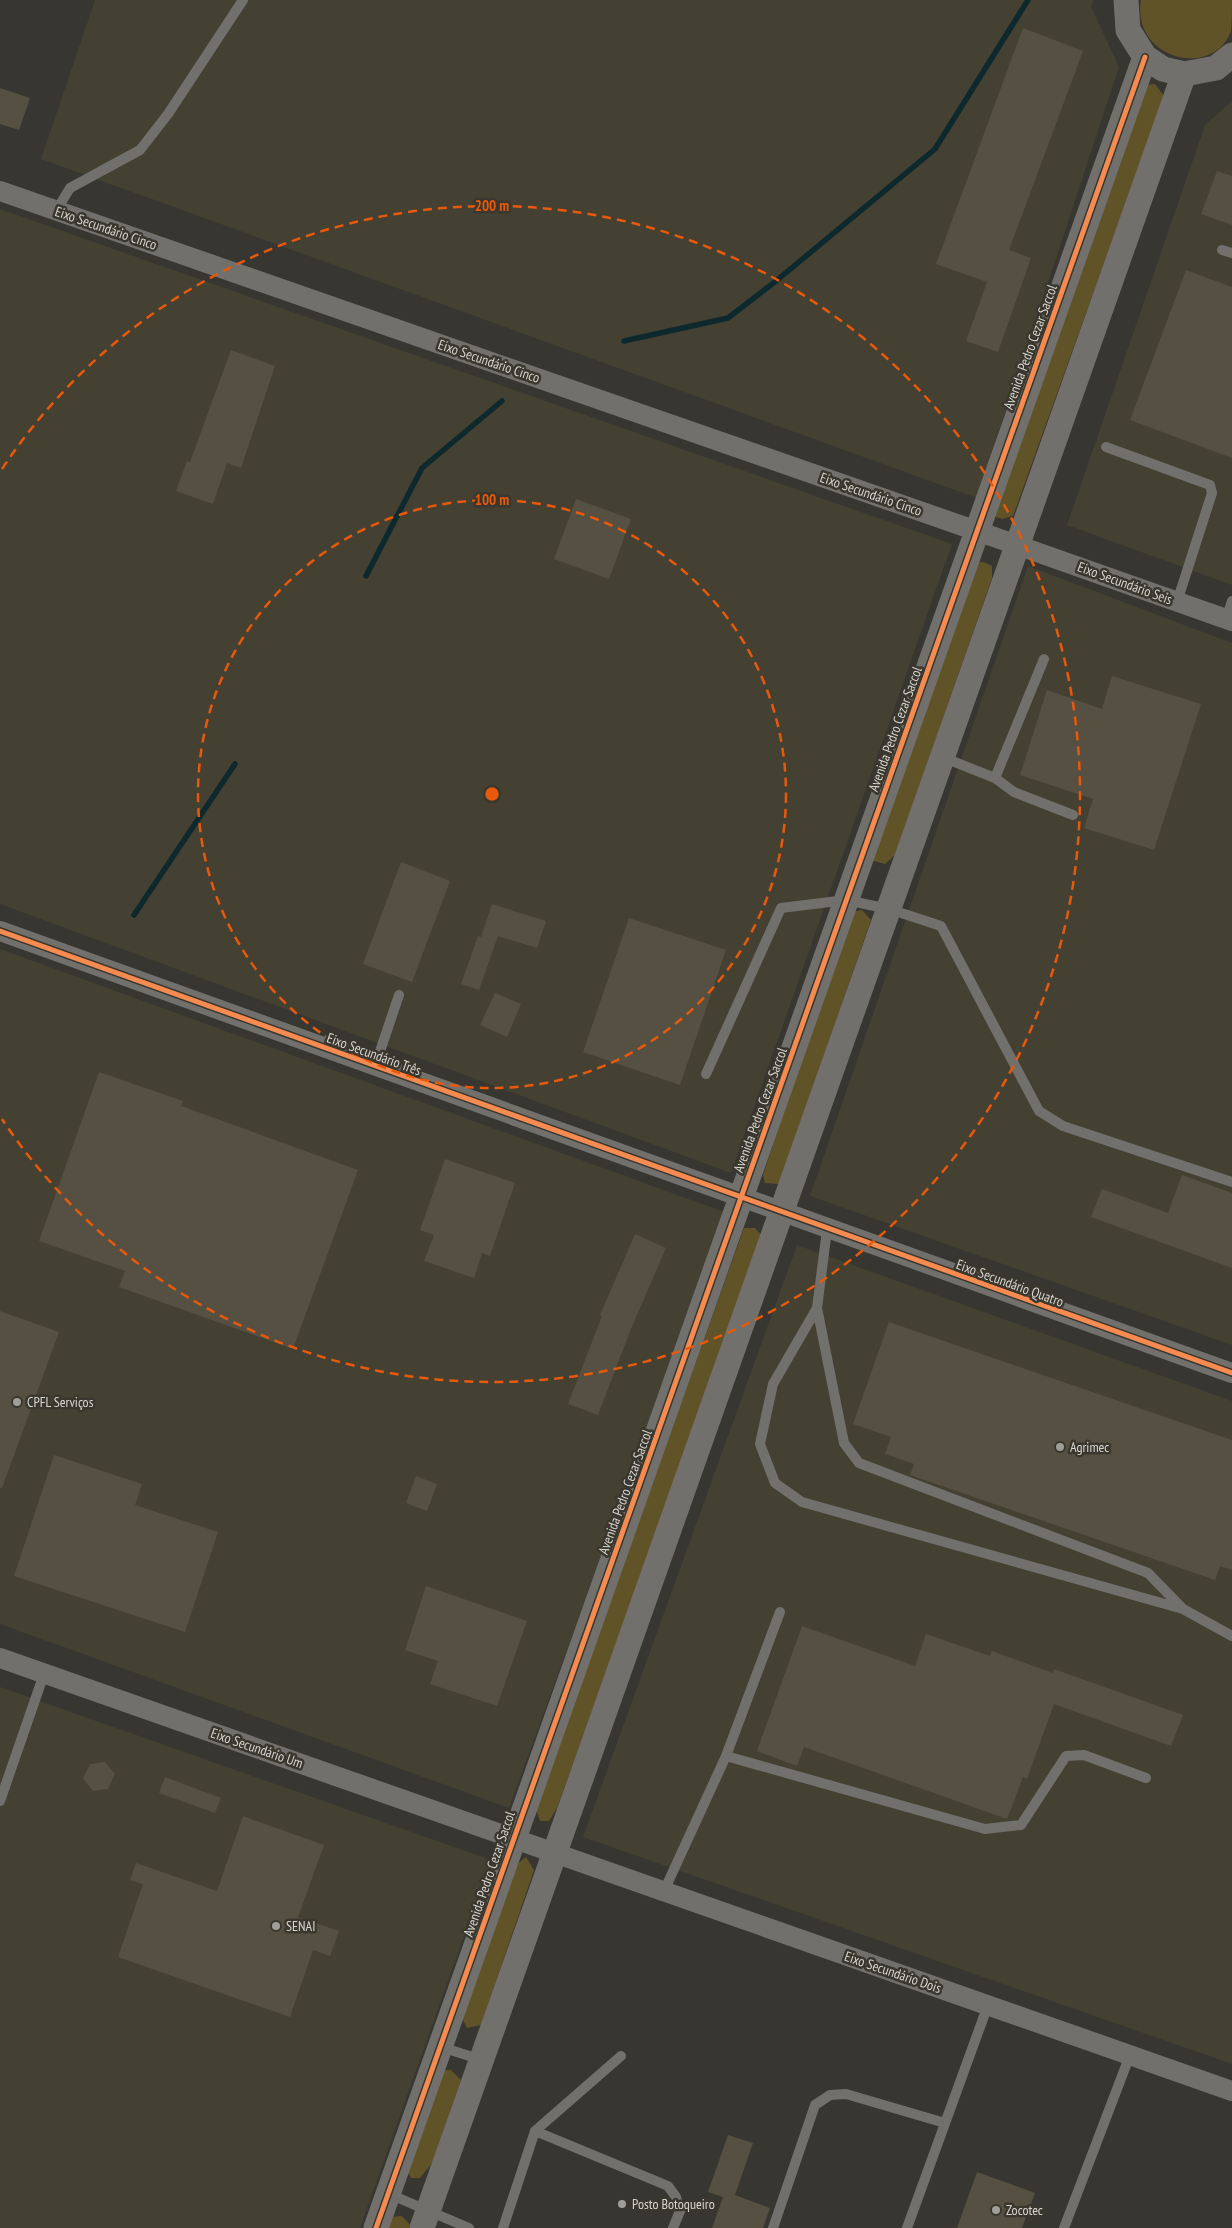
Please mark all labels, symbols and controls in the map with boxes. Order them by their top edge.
text: 200 m [475,196,509,215]
street label: Eixo Secundário Cinco [53,202,159,254]
street label: Avenida Pedro Cezar Saccol [999,282,1061,412]
street label: Eixo Secundário Cinco [436,335,542,387]
street label: Eixo Secundário Cinco [818,468,924,520]
text: 100 m [475,490,509,509]
street label: Eixo Secundário Seis [1075,558,1175,609]
street label: Avenida Pedro Cezar Saccol [864,664,926,794]
centre of rings [483,785,501,803]
street label: Eixo Secundário Três [324,1029,424,1079]
street label: Avenida Pedro Cezar Saccol [729,1045,791,1175]
street label: Eixo Secundário Quatro [954,1255,1066,1311]
place label: CPFL Serviços [27,1393,94,1411]
marker: CPFL Serviços [11,1396,23,1408]
street label: Avenida Pedro Cezar Saccol [594,1427,656,1557]
place label: Agrimec [1070,1438,1109,1456]
marker: Agrimec [1054,1441,1066,1453]
street label: Eixo Secundário Um [209,1724,305,1772]
street label: Avenida Pedro Cezar Saccol [459,1808,519,1939]
place label: SENAI [286,1917,315,1935]
marker: SENAI [270,1920,282,1932]
street label: Eixo Secundário Dois [842,1947,944,1997]
place label: Posto Botoqueiro [632,2195,715,2213]
marker: Posto Botoqueiro [616,2198,628,2210]
place label: Zocotec [1006,2201,1043,2219]
marker: Zocotec [990,2204,1002,2216]

